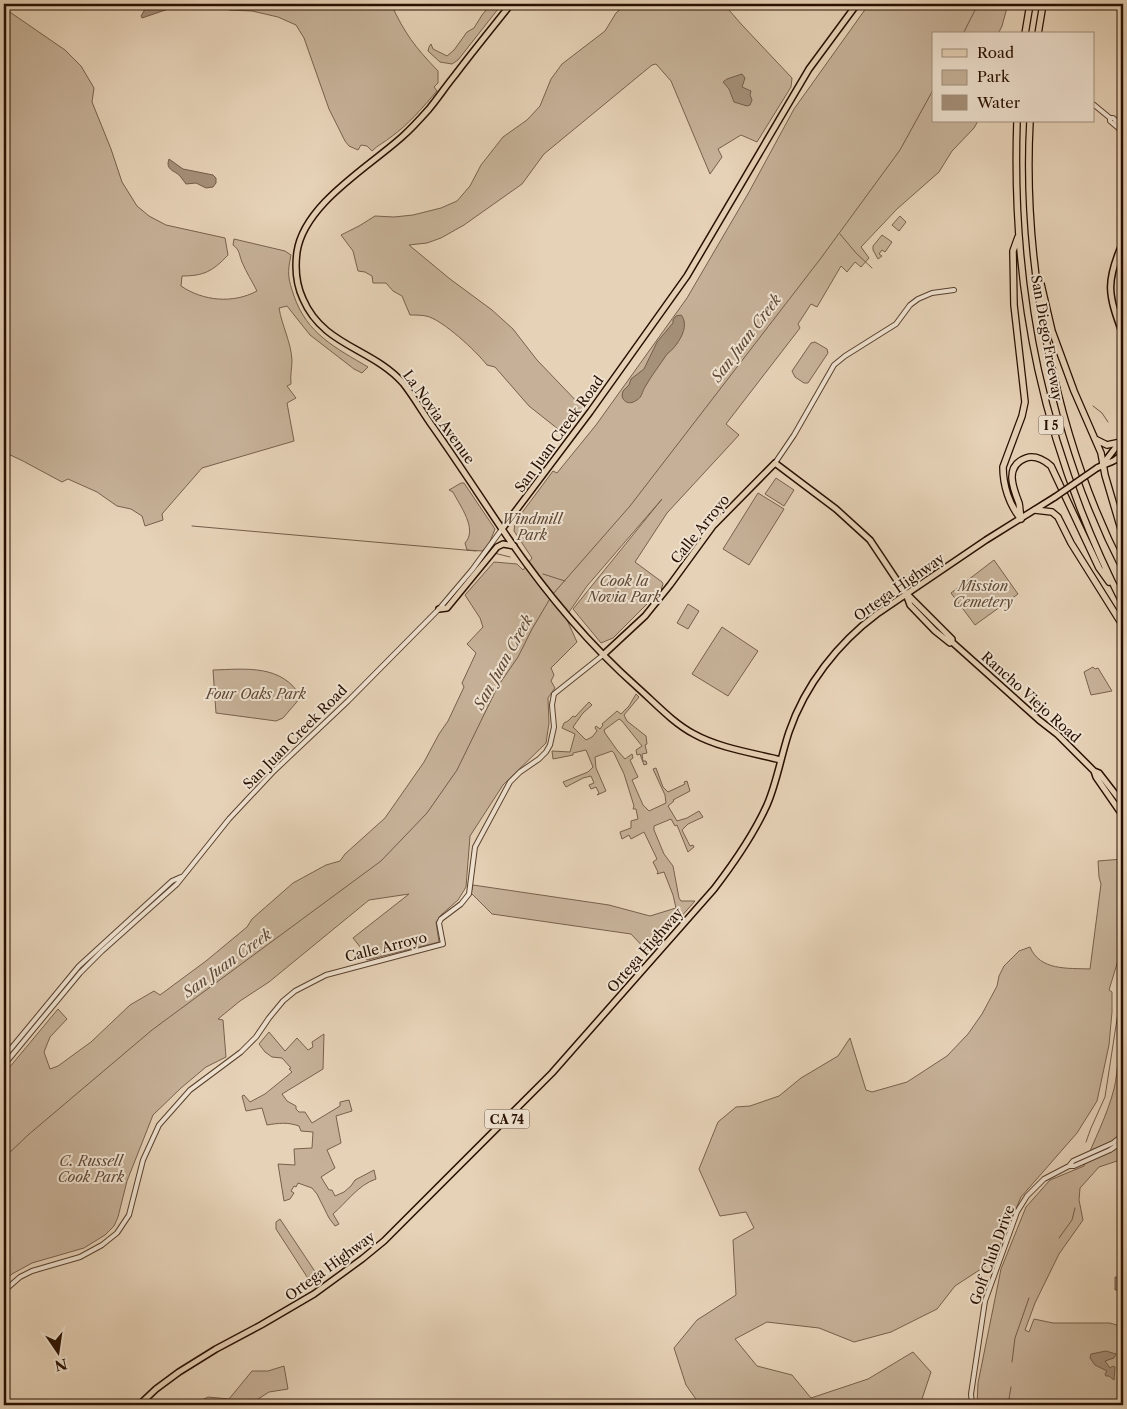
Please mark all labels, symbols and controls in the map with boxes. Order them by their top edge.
legend [932,32,1094,122]
text: Road [977,43,1014,62]
text: Park [977,67,1011,86]
text: Water [976,93,1021,112]
street label: San Diego Freeway [1027,274,1067,403]
water label: San Juan Creek [706,290,785,386]
street label: La Novia Avenue [399,367,479,468]
street label: San Juan Creek Road [511,372,608,496]
road number: I 5 [1038,416,1064,434]
street label: Calle Arroyo [667,491,733,567]
park label: Windmill Park [502,510,564,544]
street label: Ortega Highway [850,549,948,625]
park label: Cook la Novia Park [586,572,661,606]
park label: Mission Cemetery [953,577,1013,611]
water label: San Juan Creek [469,611,537,713]
street label: Rancho Viejo Road [978,648,1085,747]
street label: San Juan Creek Road [239,681,351,793]
park label: Four Oaks Park [205,685,307,703]
street label: Ortega Highway [603,904,687,996]
water label: San Juan Creek [178,924,275,1002]
street label: Calle Arroyo [343,928,429,966]
road number: CA 74 [484,1110,530,1128]
park label: C. Russell Cook Park [58,1152,125,1186]
street label: Golf Club Drive [966,1202,1018,1307]
street label: Ortega Highway [282,1227,379,1305]
north arrow [32,1326,82,1376]
text: N [53,1355,69,1375]

